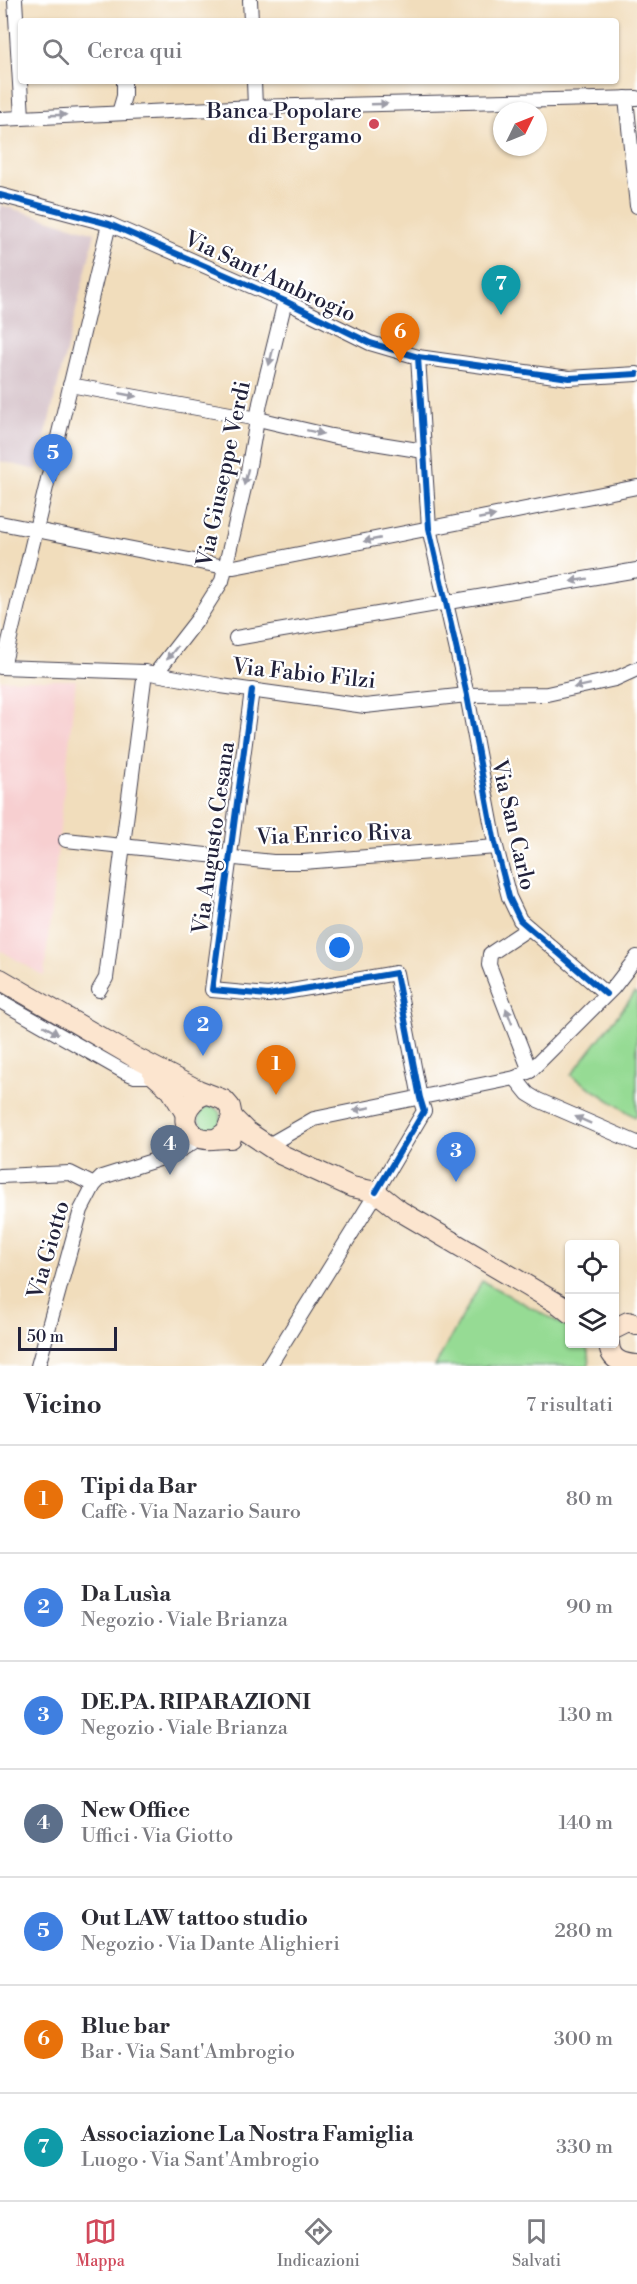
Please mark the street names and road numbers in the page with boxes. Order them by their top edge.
street label: Via Sant'Ambrogio [179,225,360,329]
street label: Via Giuseppe Verdi [191,379,257,570]
street label: Via Fabio Filzi [230,653,377,695]
street label: Via Augusto Cesana [187,739,241,937]
street label: Via San Carlo [485,756,541,893]
street label: Via Enrico Riva [255,819,413,851]
street label: Via Giotto [22,1198,76,1303]

